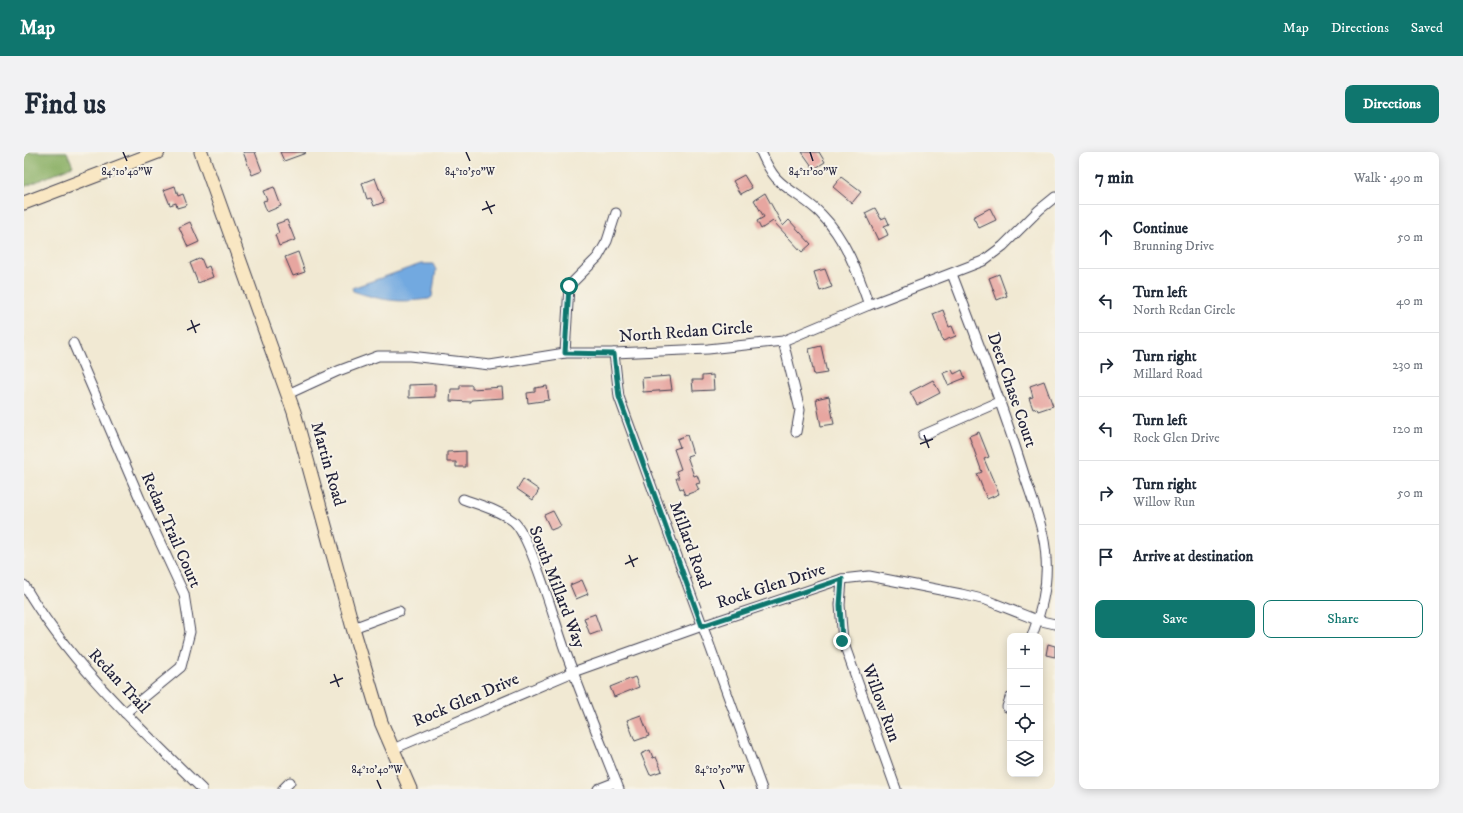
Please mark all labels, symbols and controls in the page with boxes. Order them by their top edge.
text: Map [20,17,55,40]
text: Map [1283,19,1309,37]
text: Directions [1331,19,1389,37]
text: Saved [1411,19,1443,37]
button: Directions [1345,85,1439,123]
text: Find us [24,87,106,122]
text: 84°10'40"W [102,166,153,178]
text: 84°10'50"W [445,166,496,178]
text: 84°11'00"W [789,166,838,178]
text: 7 min [1095,167,1134,189]
text: Walk · 490 m [1354,170,1423,186]
text: Continue [1133,219,1188,238]
icon: ahead [1095,226,1117,248]
text: 50 m [1397,229,1423,245]
text: Brunning Drive [1133,238,1214,254]
route start [560,277,578,295]
text: Turn left [1133,283,1187,302]
icon: left [1095,290,1117,312]
text: 40 m [1396,293,1423,309]
text: North Redan Circle [1133,302,1235,318]
street label: North Redan Circle [618,316,754,348]
street label: Deer Chase Court [982,330,1042,451]
text: Turn right [1133,347,1196,366]
icon: right [1095,354,1117,376]
text: 230 m [1392,357,1423,373]
text: Millard Road [1133,366,1203,382]
text: Turn left [1133,411,1187,430]
icon: left [1095,418,1117,440]
street label: Martin Road [305,419,351,509]
text: 120 m [1392,421,1423,437]
text: Rock Glen Drive [1133,430,1220,446]
street label: Redan Trail Court [136,469,206,592]
text: Turn right [1133,475,1196,494]
icon: right [1095,482,1117,504]
text: 50 m [1397,485,1423,501]
text: Willow Run [1133,494,1195,510]
street label: Millard Road [664,499,716,592]
street label: South Millard Way [524,523,591,652]
icon: arrive [1095,546,1117,568]
text: Arrive at destination [1133,547,1253,566]
street label: Rock Glen Drive [714,558,828,614]
button: Save [1095,600,1255,638]
button: Share [1263,600,1423,638]
route end [833,632,851,650]
map controls [1007,633,1043,777]
button: + [1007,633,1043,669]
street label: Redan Trail [83,644,155,718]
street label: Willow Run [856,660,905,745]
street label: Rock Glen Drive [410,668,522,732]
button: − [1007,669,1043,705]
button: locate [1007,705,1043,741]
button: layers [1007,741,1043,777]
text: 84°10'40"W [352,764,403,776]
text: 84°10'50"W [695,764,746,776]

